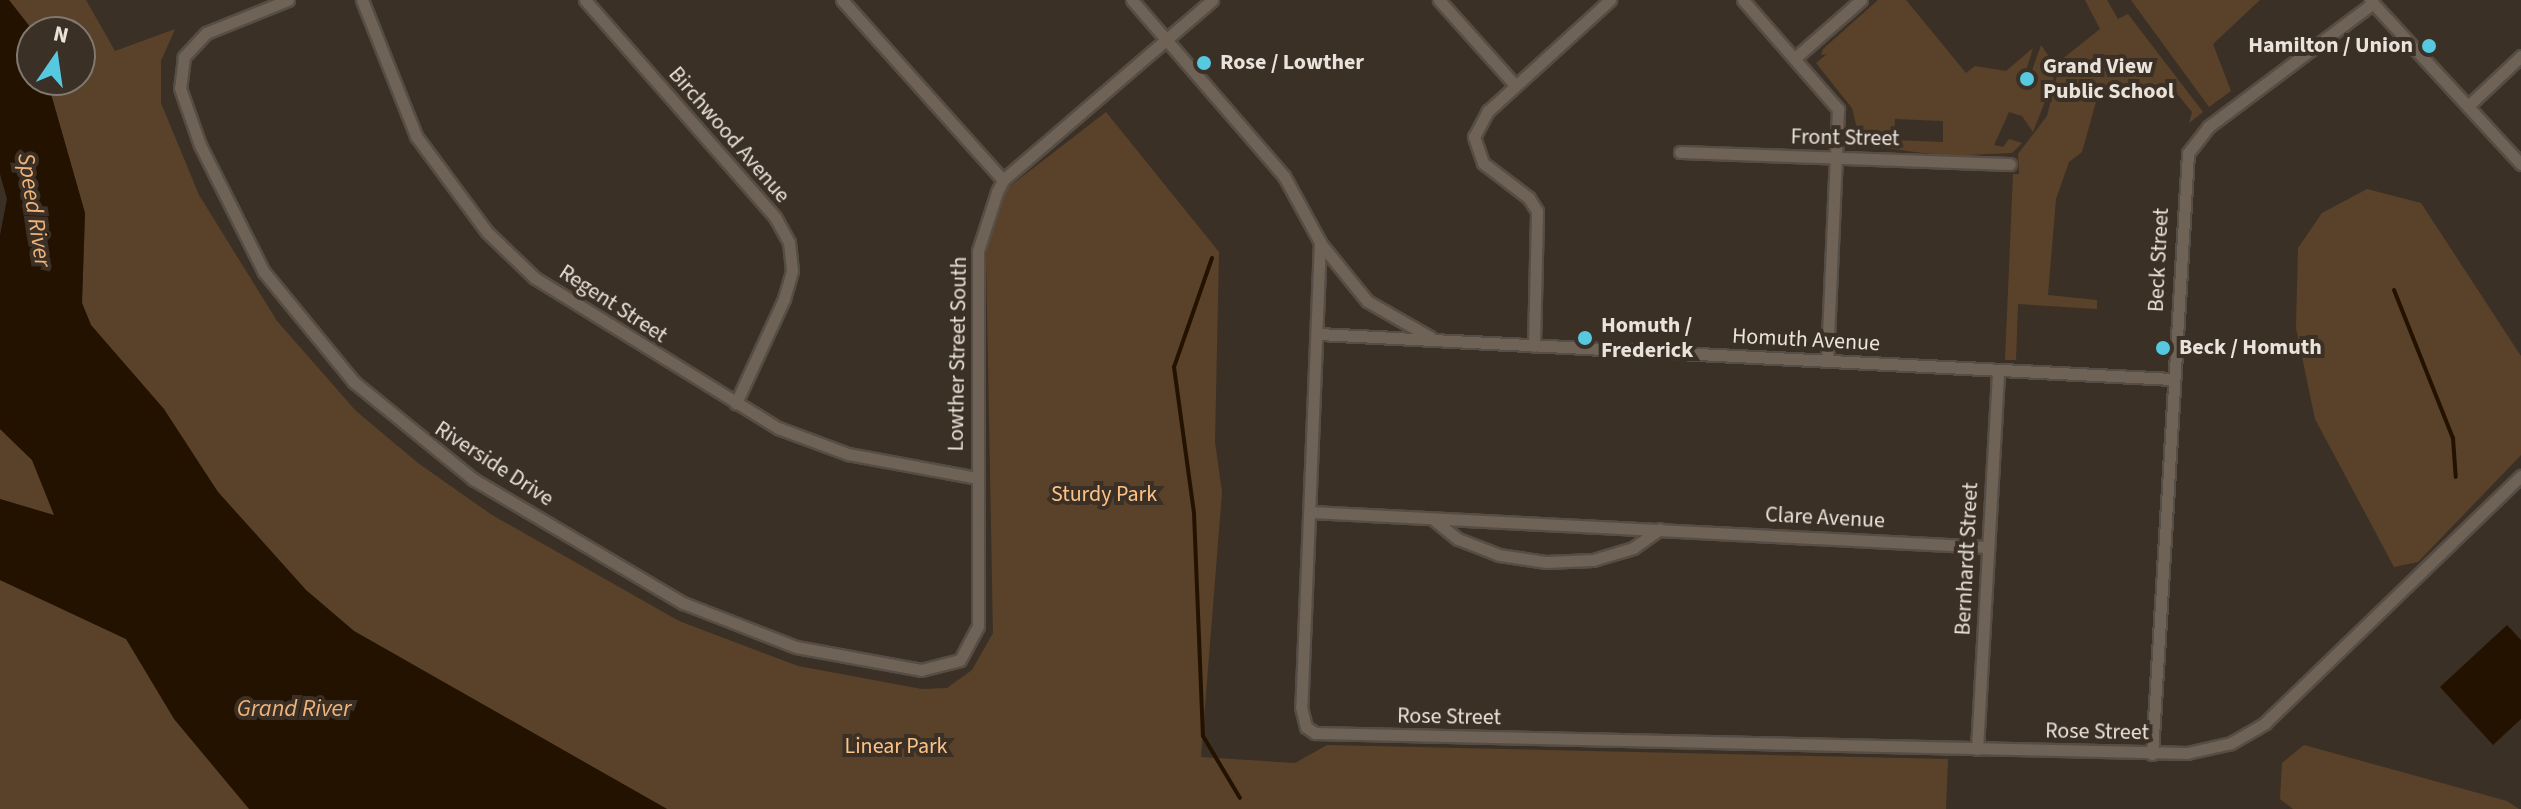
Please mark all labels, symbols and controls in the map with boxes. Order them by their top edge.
north arrow [16,16,96,96]
text: N [50,17,72,52]
place label: Hamilton / Union [2248,33,2413,59]
marker: Hamilton / Union [2420,37,2438,55]
place label: Rose / Lowther [1220,50,1364,76]
place label: Grand View Public School [2043,53,2174,104]
marker: Rose / Lowther [1195,54,1213,72]
street label: Birchwood Avenue [663,62,795,208]
marker: Grand View Public School [2018,70,2036,88]
street label: Front Street [1790,124,1900,152]
water label: Speed River [11,151,57,269]
street label: Beck Street [2143,207,2175,313]
street label: Lowther Street South [943,256,973,452]
street label: Regent Street [554,259,672,349]
place label: Homuth / Frederick [1601,312,1693,364]
street label: Homuth Avenue [1731,323,1881,357]
marker: Homuth / Frederick [1576,329,1594,347]
place label: Beck / Homuth [2179,335,2322,361]
marker: Beck / Homuth [2154,339,2172,357]
street label: Riverside Drive [430,416,558,512]
park label: Sturdy Park [1051,482,1157,508]
street label: Bernhardt Street [1950,482,1984,636]
street label: Clare Avenue [1764,502,1886,534]
water label: Grand River [237,695,351,723]
street label: Rose Street [1397,703,1501,731]
street label: Rose Street [2045,718,2149,746]
park label: Linear Park [845,734,947,760]

